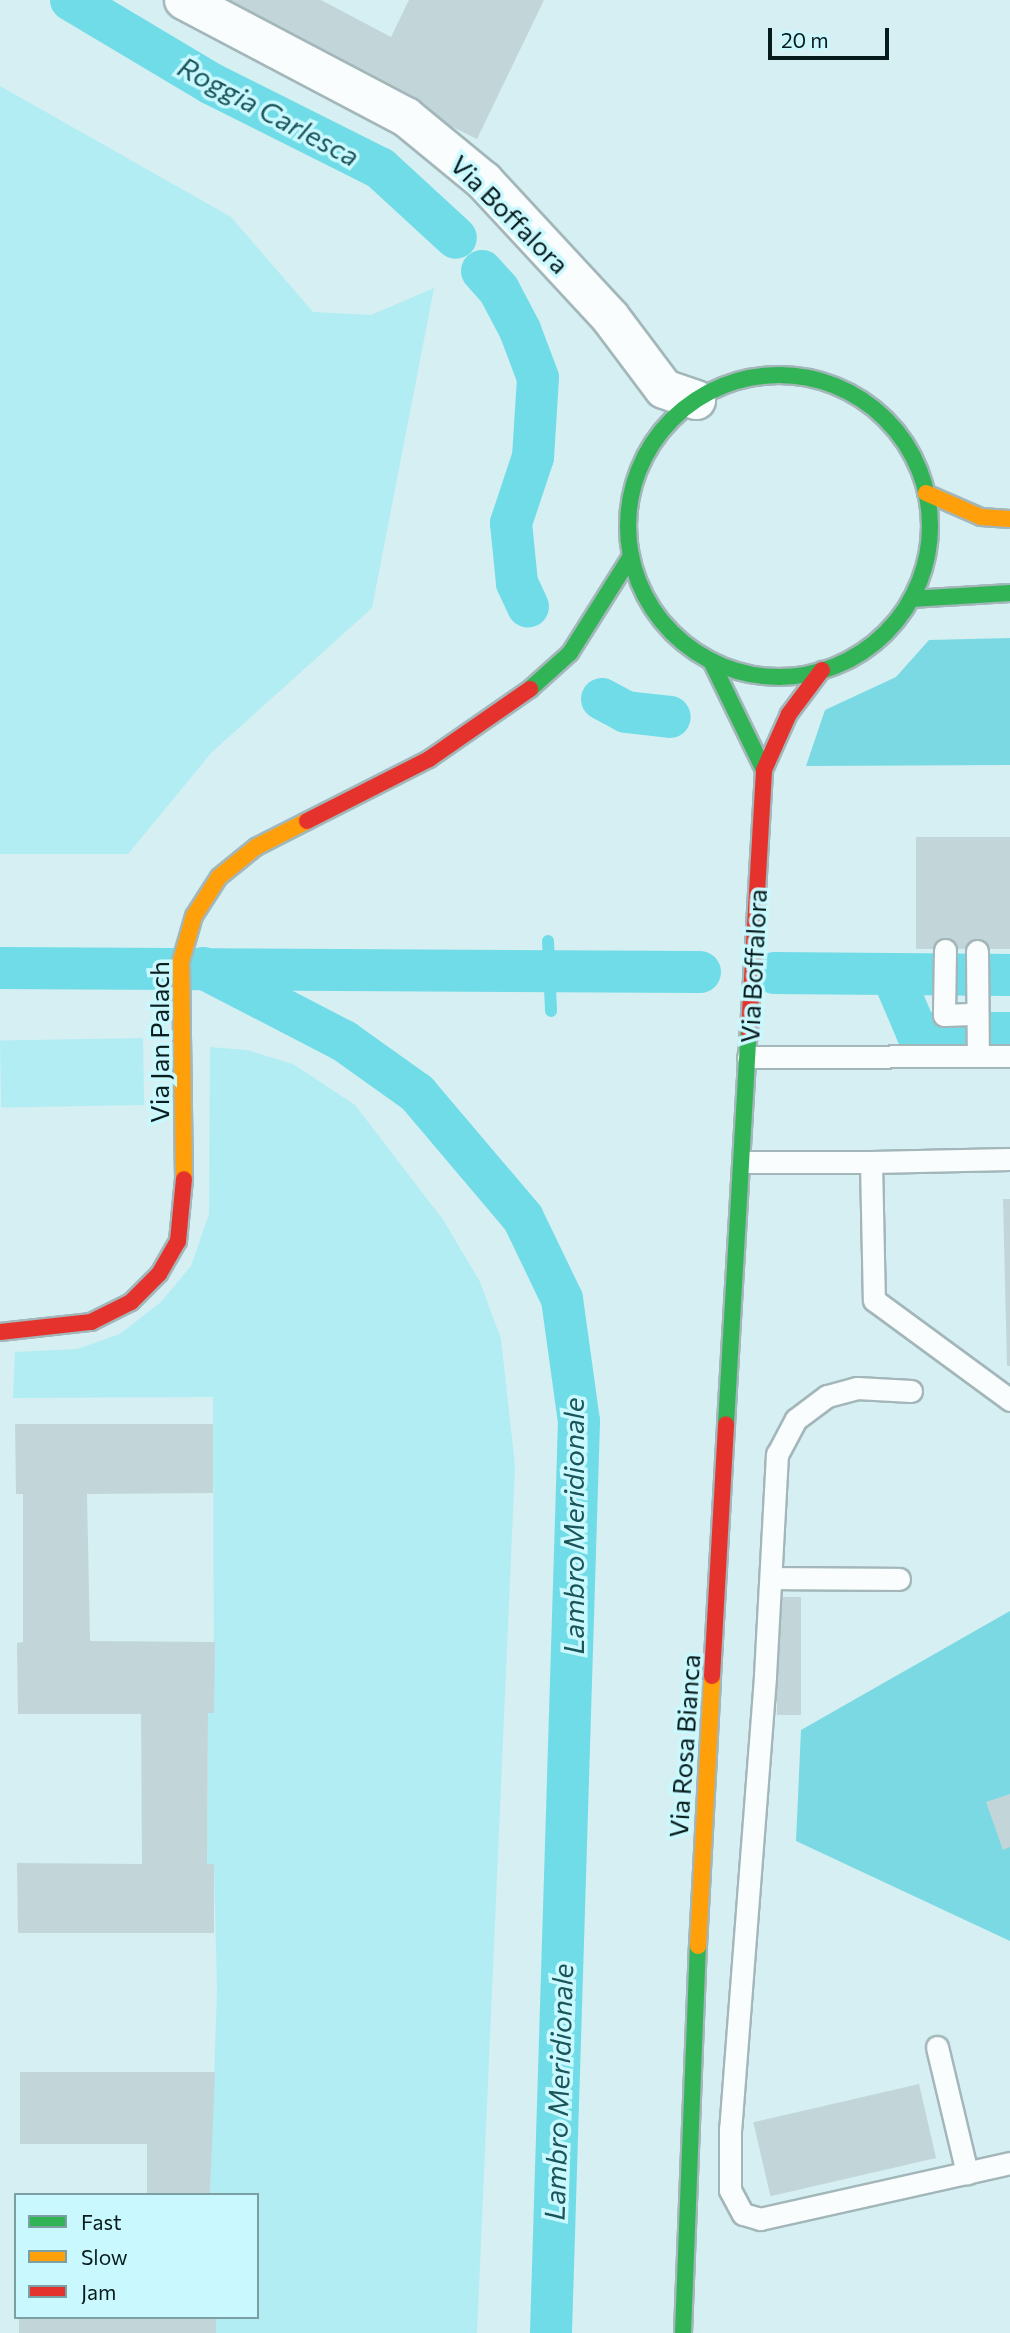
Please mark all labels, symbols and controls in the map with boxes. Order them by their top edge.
scale bar [772,14,893,58]
text: 20 m [781,27,829,52]
water label: Roggia Carlesca [173,49,365,173]
street label: Via Boffalora [444,148,576,280]
street label: Via Boffalora [733,888,773,1044]
street label: Via Jan Palach [143,961,175,1123]
water label: Lambro Meridionale [556,1397,590,1655]
street label: Via Rosa Bianca [662,1653,706,1839]
water label: Lambro Meridionale [537,1963,579,2221]
legend [14,2193,259,2319]
text: Fast [81,2209,122,2234]
text: Slow [81,2244,128,2269]
text: Jam [81,2279,116,2304]

